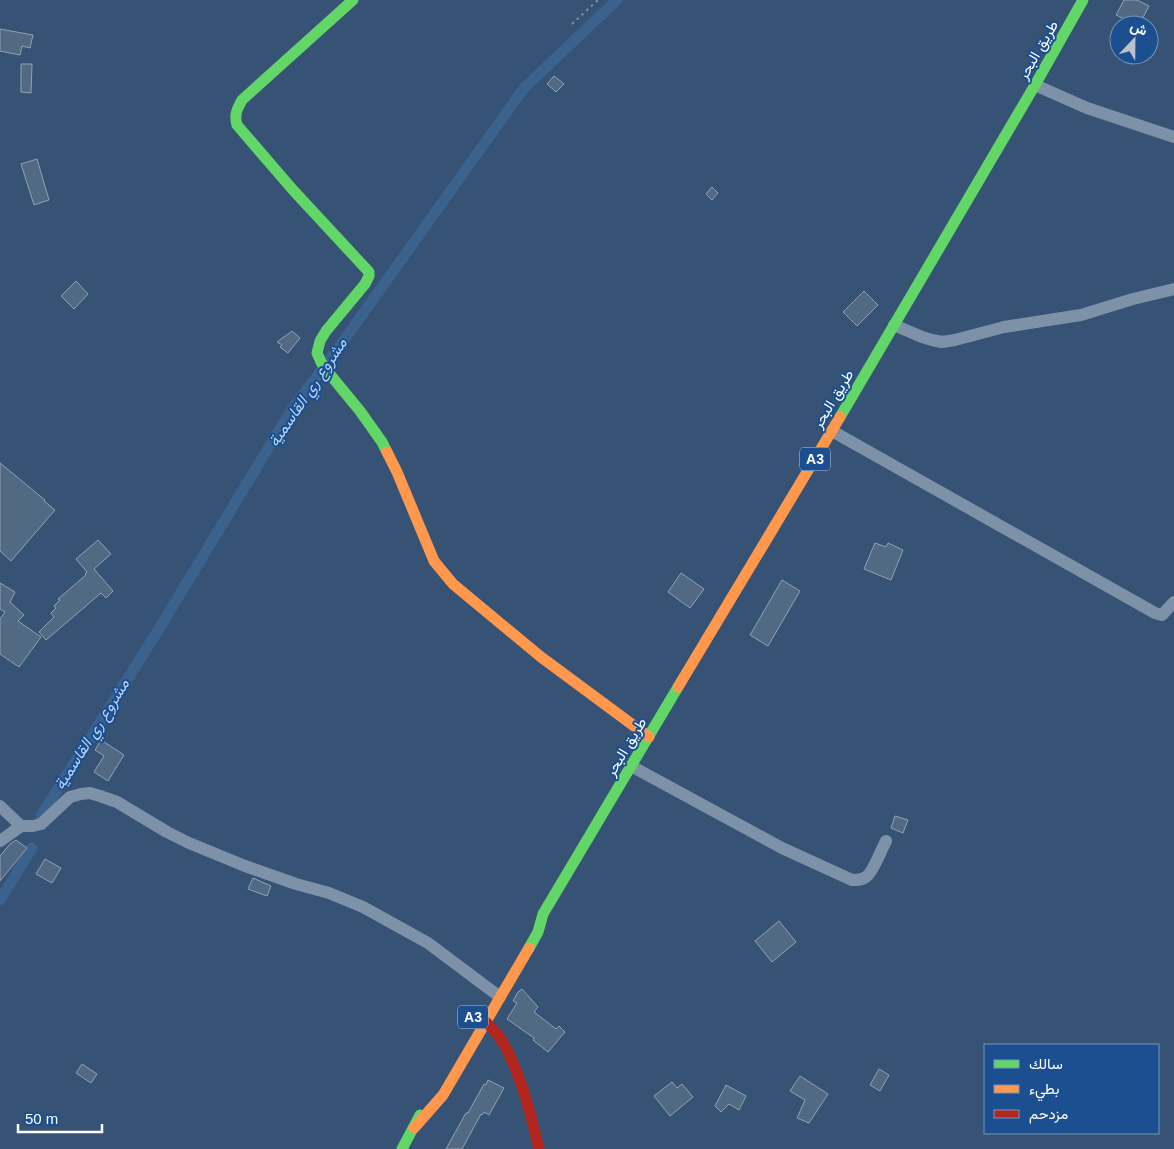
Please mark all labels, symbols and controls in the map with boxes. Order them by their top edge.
north arrow [1109,15,1159,65]
street label: طريق البحر [1013,17,1063,84]
text: ش [1128,17,1150,40]
water label: مشروع ري القاسمية [265,334,354,452]
street label: طريق البحر [808,366,858,433]
road number: A3 [800,448,830,470]
water label: مشروع ري القاسمية [51,676,137,795]
street label: طريق البحر [601,714,651,781]
road number: A3 [458,1006,488,1028]
legend [984,1044,1159,1134]
text: سالك [1029,1055,1063,1072]
text: بطيء [1029,1080,1059,1102]
scale bar [18,1102,101,1134]
text: مزدحم [1029,1105,1068,1124]
text: 50 m [25,1110,58,1127]

